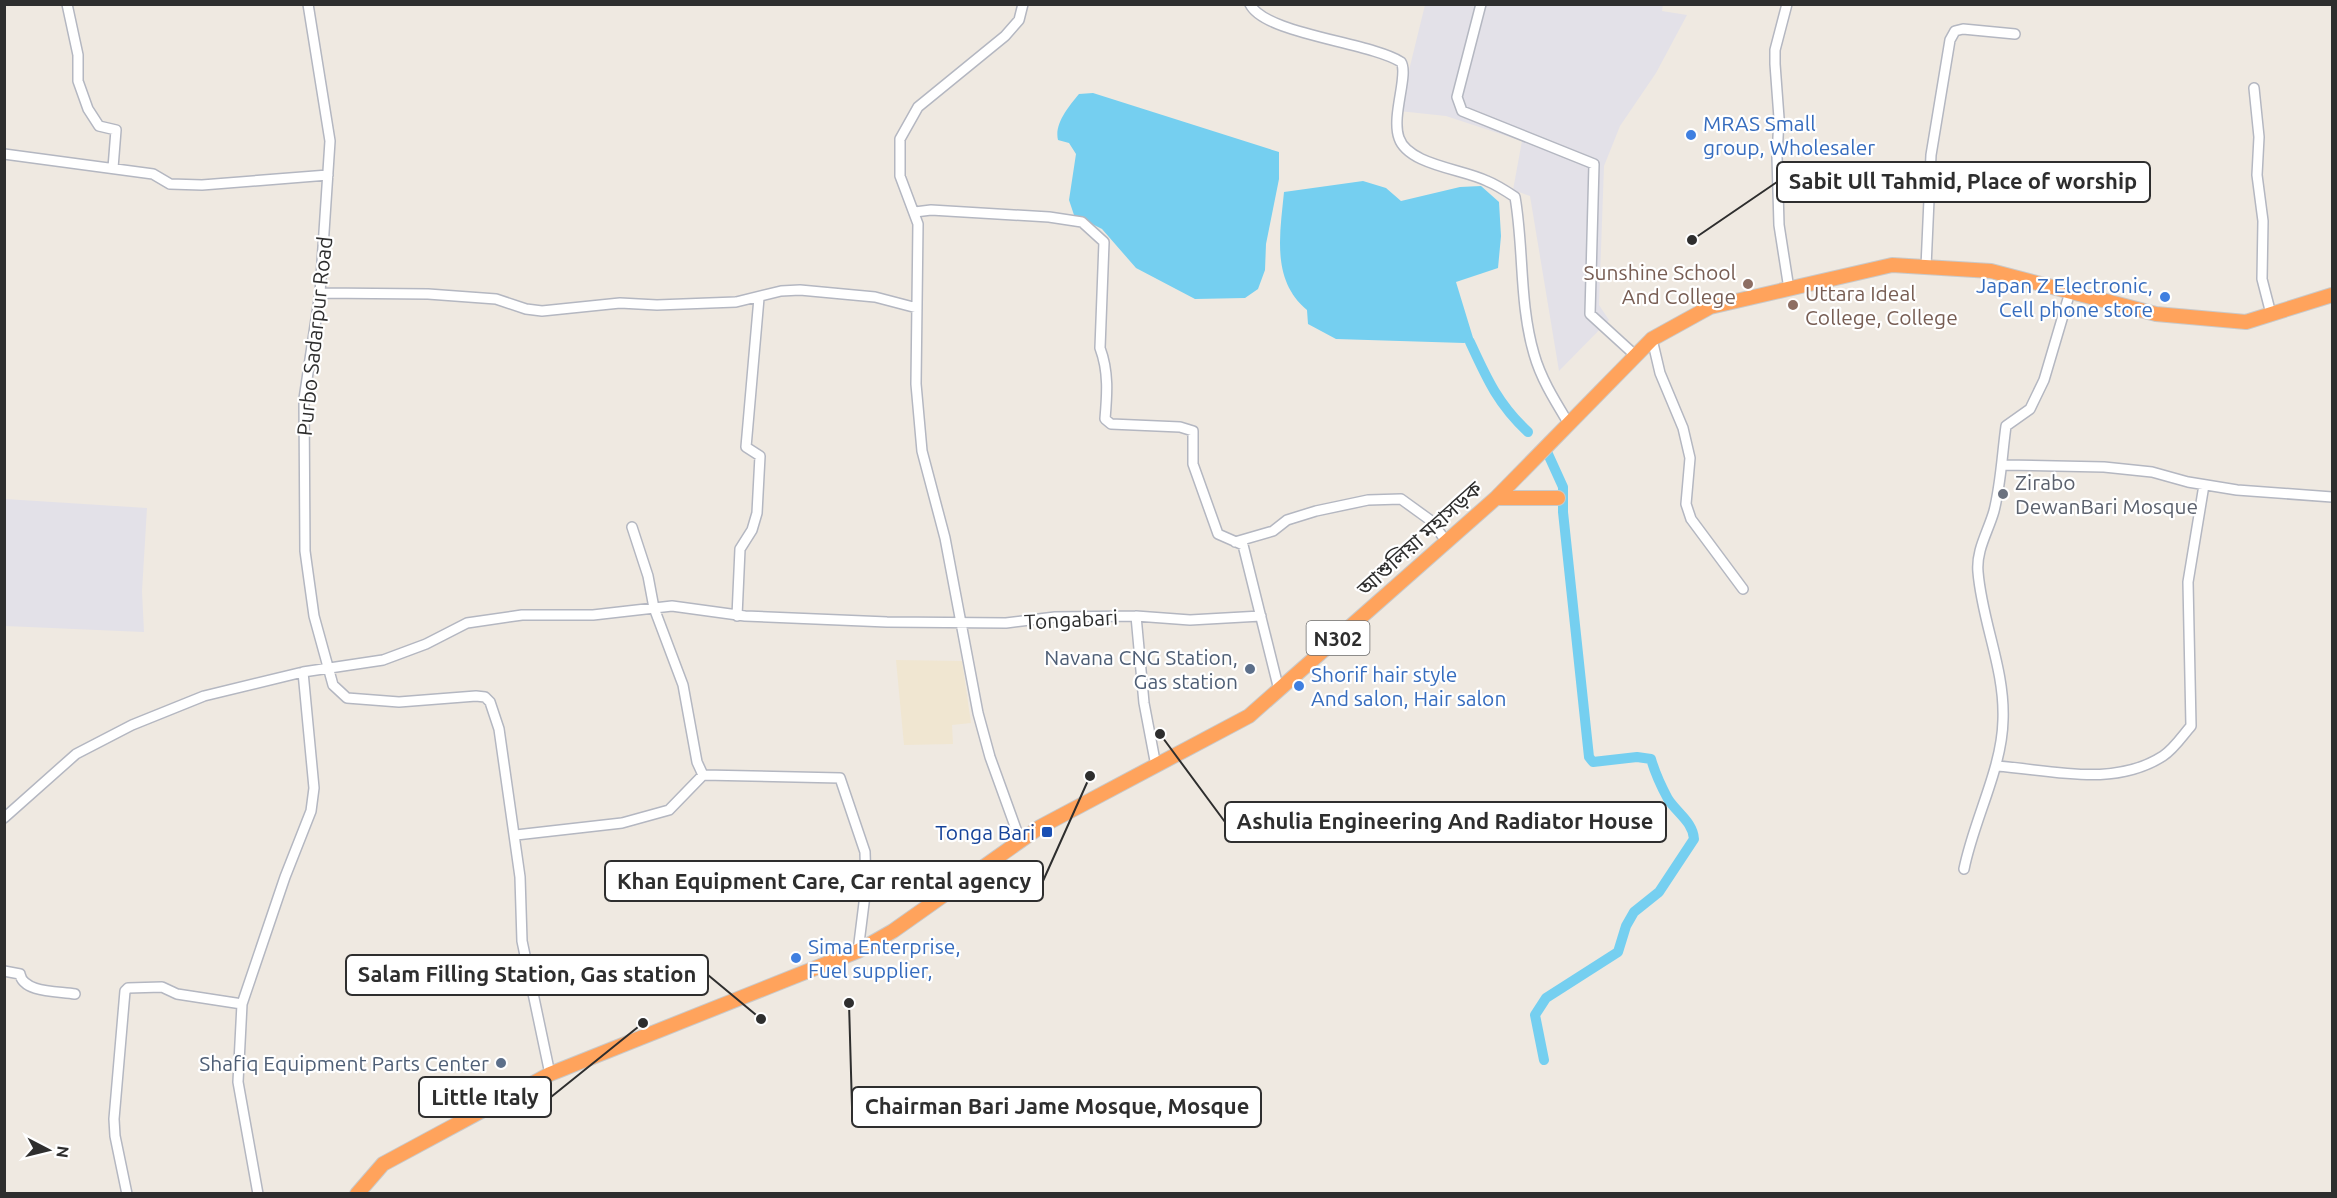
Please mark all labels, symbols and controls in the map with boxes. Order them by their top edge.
place label: MRAS Small group, Wholesaler [1703,111,1875,159]
marker: MRAS Small group, Wholesaler [1684,128,1698,142]
callout: Sabit Ull Tahmid, Place of worship [1777,162,2150,202]
text: Sabit Ull Tahmid, Place of worship [1789,168,2137,193]
street label: Purbo Sadarpur Road [292,235,336,437]
place label: Sunshine School And College [1584,260,1736,308]
place label: Japan Z Electronic, Cell phone store [1976,273,2153,321]
marker: Sunshine School And College [1741,277,1755,291]
place label: Uttara Ideal College, College [1805,281,1958,329]
marker: Japan Z Electronic, Cell phone store [2158,290,2172,304]
marker: Uttara Ideal College, College [1786,298,1800,312]
place label: Zirabo DewanBari Mosque [2015,470,2198,518]
street label: আশুলিয়া মহাসড়ক [1351,475,1487,601]
marker: Zirabo DewanBari Mosque [1996,487,2010,501]
street label: Tongabari [1023,605,1119,633]
road number: N302 [1306,621,1370,655]
place label: Navana CNG Station, Gas station [1044,645,1238,693]
marker: Navana CNG Station, Gas station [1243,662,1257,676]
place label: Shorif hair style And salon, Hair salon [1311,662,1506,710]
marker: Shorif hair style And salon, Hair salon [1292,679,1306,693]
callout: Ashulia Engineering And Radiator House [1225,802,1666,842]
text: Ashulia Engineering And Radiator House [1237,808,1653,833]
place label: Tonga Bari [935,820,1035,844]
marker: Tonga Bari [1040,825,1054,839]
callout: Khan Equipment Care, Car rental agency [605,861,1043,901]
text: Khan Equipment Care, Car rental agency [617,868,1031,893]
place label: Sima Enterprise, Fuel supplier, [808,934,961,982]
marker: Sima Enterprise, Fuel supplier, [789,951,803,965]
callout: Salam Filling Station, Gas station [346,955,708,995]
text: Salam Filling Station, Gas station [358,961,696,986]
place label: Shafiq Equipment Parts Center [199,1051,489,1075]
marker: Shafiq Equipment Parts Center [494,1056,508,1070]
callout: Little Italy [419,1077,551,1117]
text: Little Italy [431,1084,539,1109]
callout: Chairman Bari Jame Mosque, Mosque [852,1087,1261,1127]
text: Chairman Bari Jame Mosque, Mosque [865,1093,1249,1118]
north arrow [18,1120,78,1180]
text: N [53,1145,73,1159]

